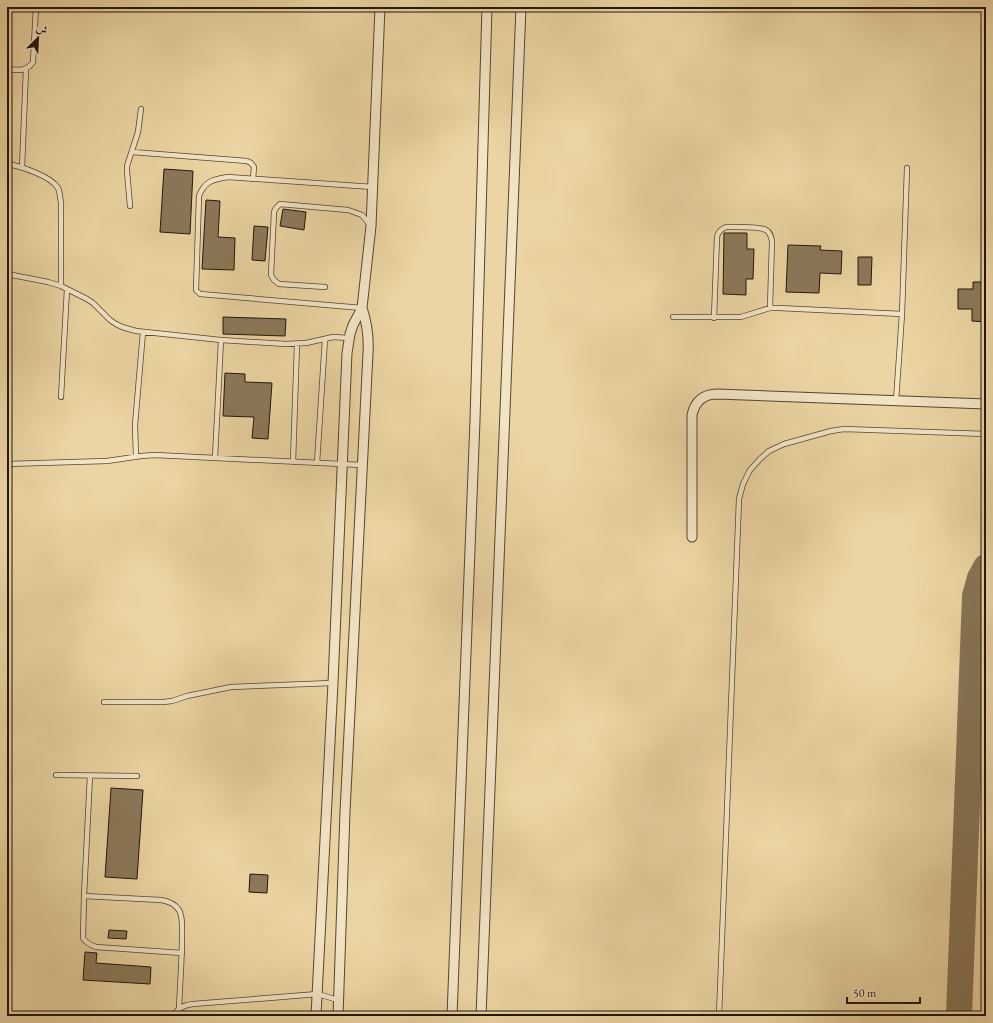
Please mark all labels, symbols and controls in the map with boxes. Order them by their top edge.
north arrow [18,18,58,58]
text: ش [34,20,50,38]
scale bar [847,979,920,1005]
text: 50 m [853,985,877,1001]

